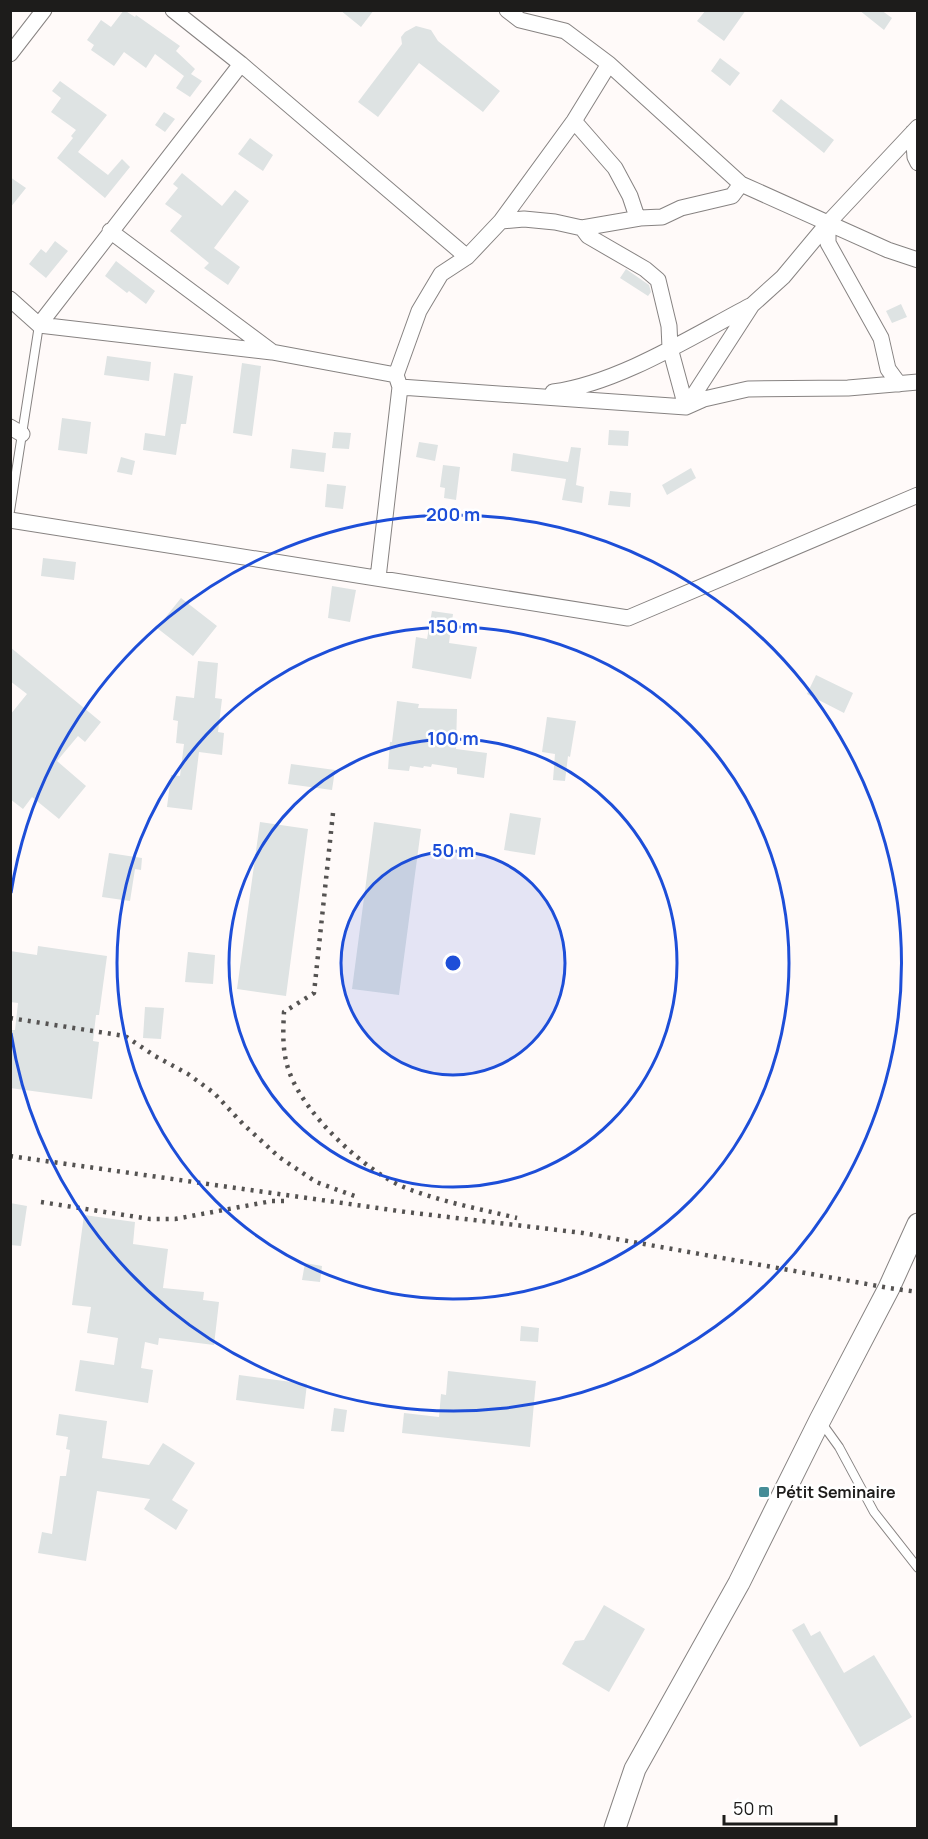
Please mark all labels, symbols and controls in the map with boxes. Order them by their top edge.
text: 200 m [426,502,480,526]
text: 150 m [428,614,478,638]
text: 100 m [427,726,479,750]
text: 50 m [432,838,474,862]
centre of rings [443,953,463,973]
place label: Pétit Seminaire [776,1481,896,1503]
marker: Pétit Seminaire [757,1485,771,1499]
scale bar [724,1788,836,1826]
text: 50 m [733,1796,773,1820]

